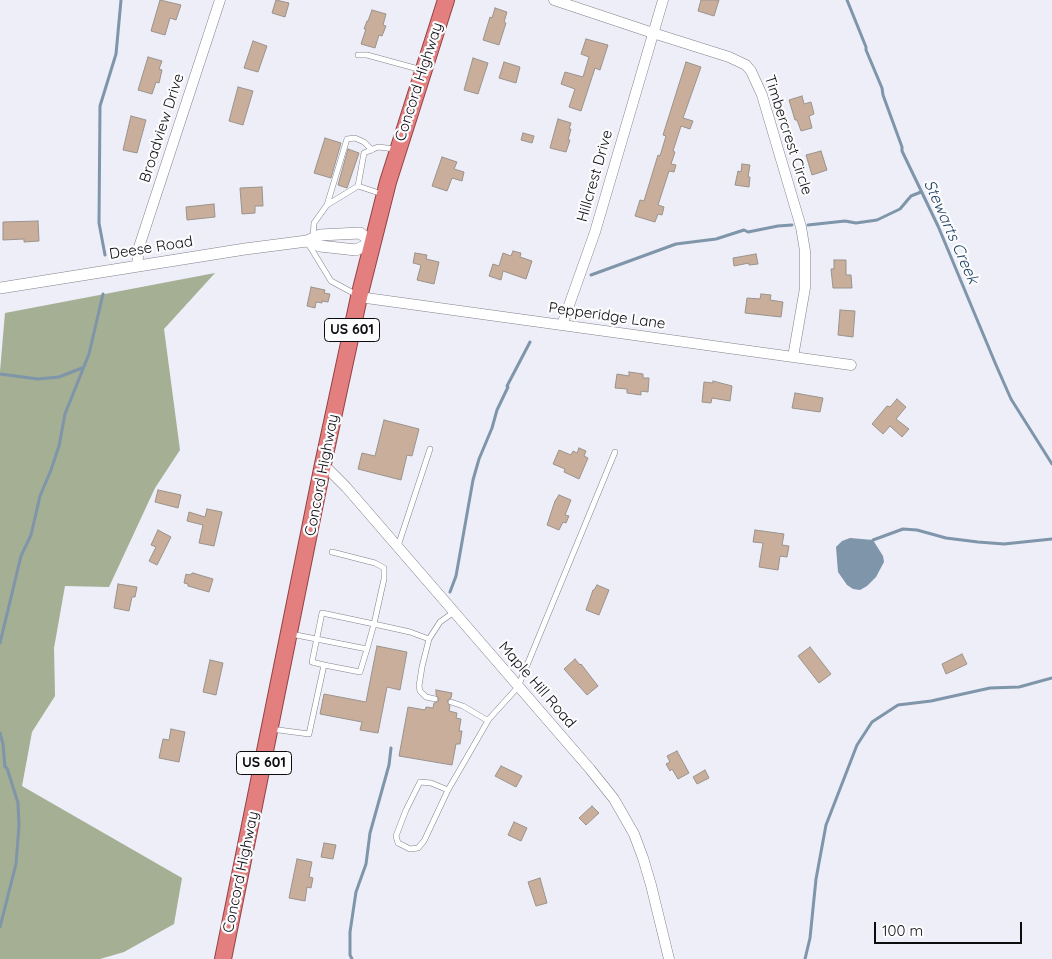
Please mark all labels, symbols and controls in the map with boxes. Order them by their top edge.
street label: Concord Highway [391,20,447,144]
street label: Broadview Drive [136,71,188,185]
street label: Timbercrest Circle [760,73,816,197]
street label: Hillcrest Drive [573,128,617,224]
water label: Stewarts Creek [919,177,983,287]
street label: Deese Road [108,232,194,264]
street label: Pepperidge Lane [547,299,667,333]
road number: US 601 [324,318,380,342]
street label: Concord Highway [301,413,343,537]
street label: Maple Hill Road [495,638,579,732]
road number: US 601 [236,751,292,774]
street label: Concord Highway [219,810,263,934]
scale bar [877,912,1024,944]
text: 100 m [882,921,923,940]

